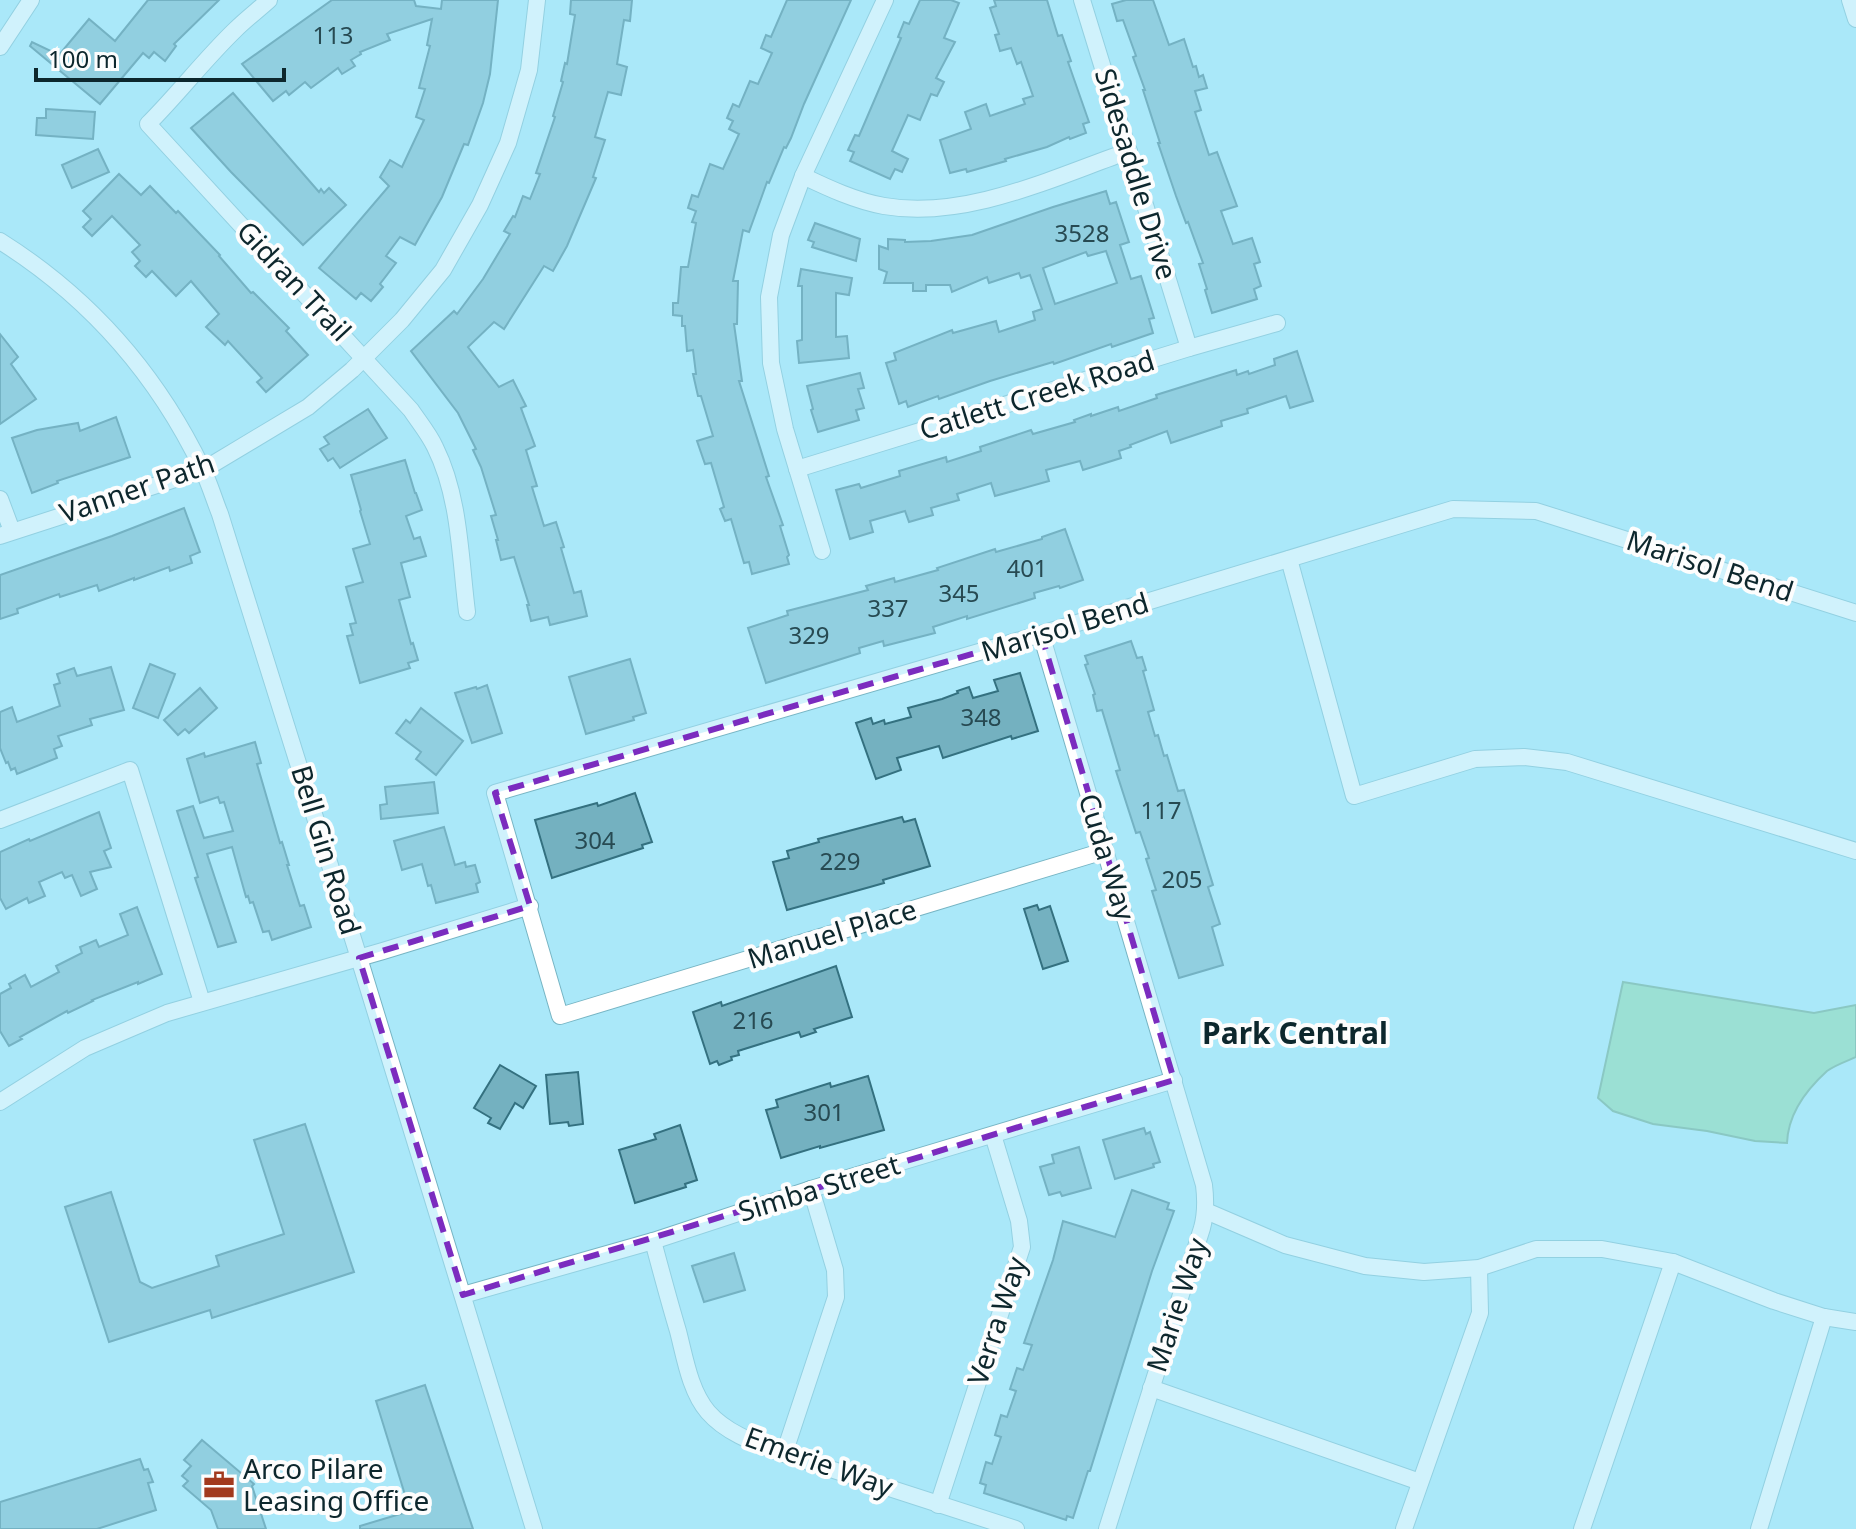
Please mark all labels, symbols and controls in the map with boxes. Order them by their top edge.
house number: 113 [312,18,354,51]
scale bar [36,32,284,82]
text: 100 m [48,42,118,75]
street label: Sidesaddle Drive [1087,64,1187,284]
street label: Gidran Trail [229,212,360,349]
house number: 3528 [1055,216,1109,249]
street label: Catlett Creek Road [915,340,1159,448]
street label: Vanner Path [54,443,219,531]
street label: Marisol Bend [1622,520,1799,610]
house number: 401 [1006,551,1048,584]
house number: 345 [938,576,980,609]
street label: Marisol Bend [976,583,1153,670]
house number: 337 [867,591,909,624]
house number: 329 [788,618,830,651]
house number: 348 [960,700,1002,733]
street label: Bell Gin Road [283,760,371,939]
street label: Cuda Way [1071,789,1145,925]
house number: 117 [1140,793,1182,826]
house number: 304 [574,823,616,856]
house number: 229 [819,844,861,877]
house number: 205 [1161,862,1203,895]
street label: Manuel Place [742,889,921,977]
house number: 216 [732,1003,774,1036]
district label: Park Central [1202,1012,1388,1053]
house number: 301 [803,1095,845,1128]
street label: Simba Street [733,1144,904,1230]
street label: Marie Way [1137,1232,1216,1376]
street label: Verra Way [957,1251,1035,1390]
street label: Emerie Way [740,1417,899,1506]
place label: Arco Pilare Leasing Office [243,1449,429,1519]
office icon: Arco Pilare Leasing Office [202,1468,236,1502]

